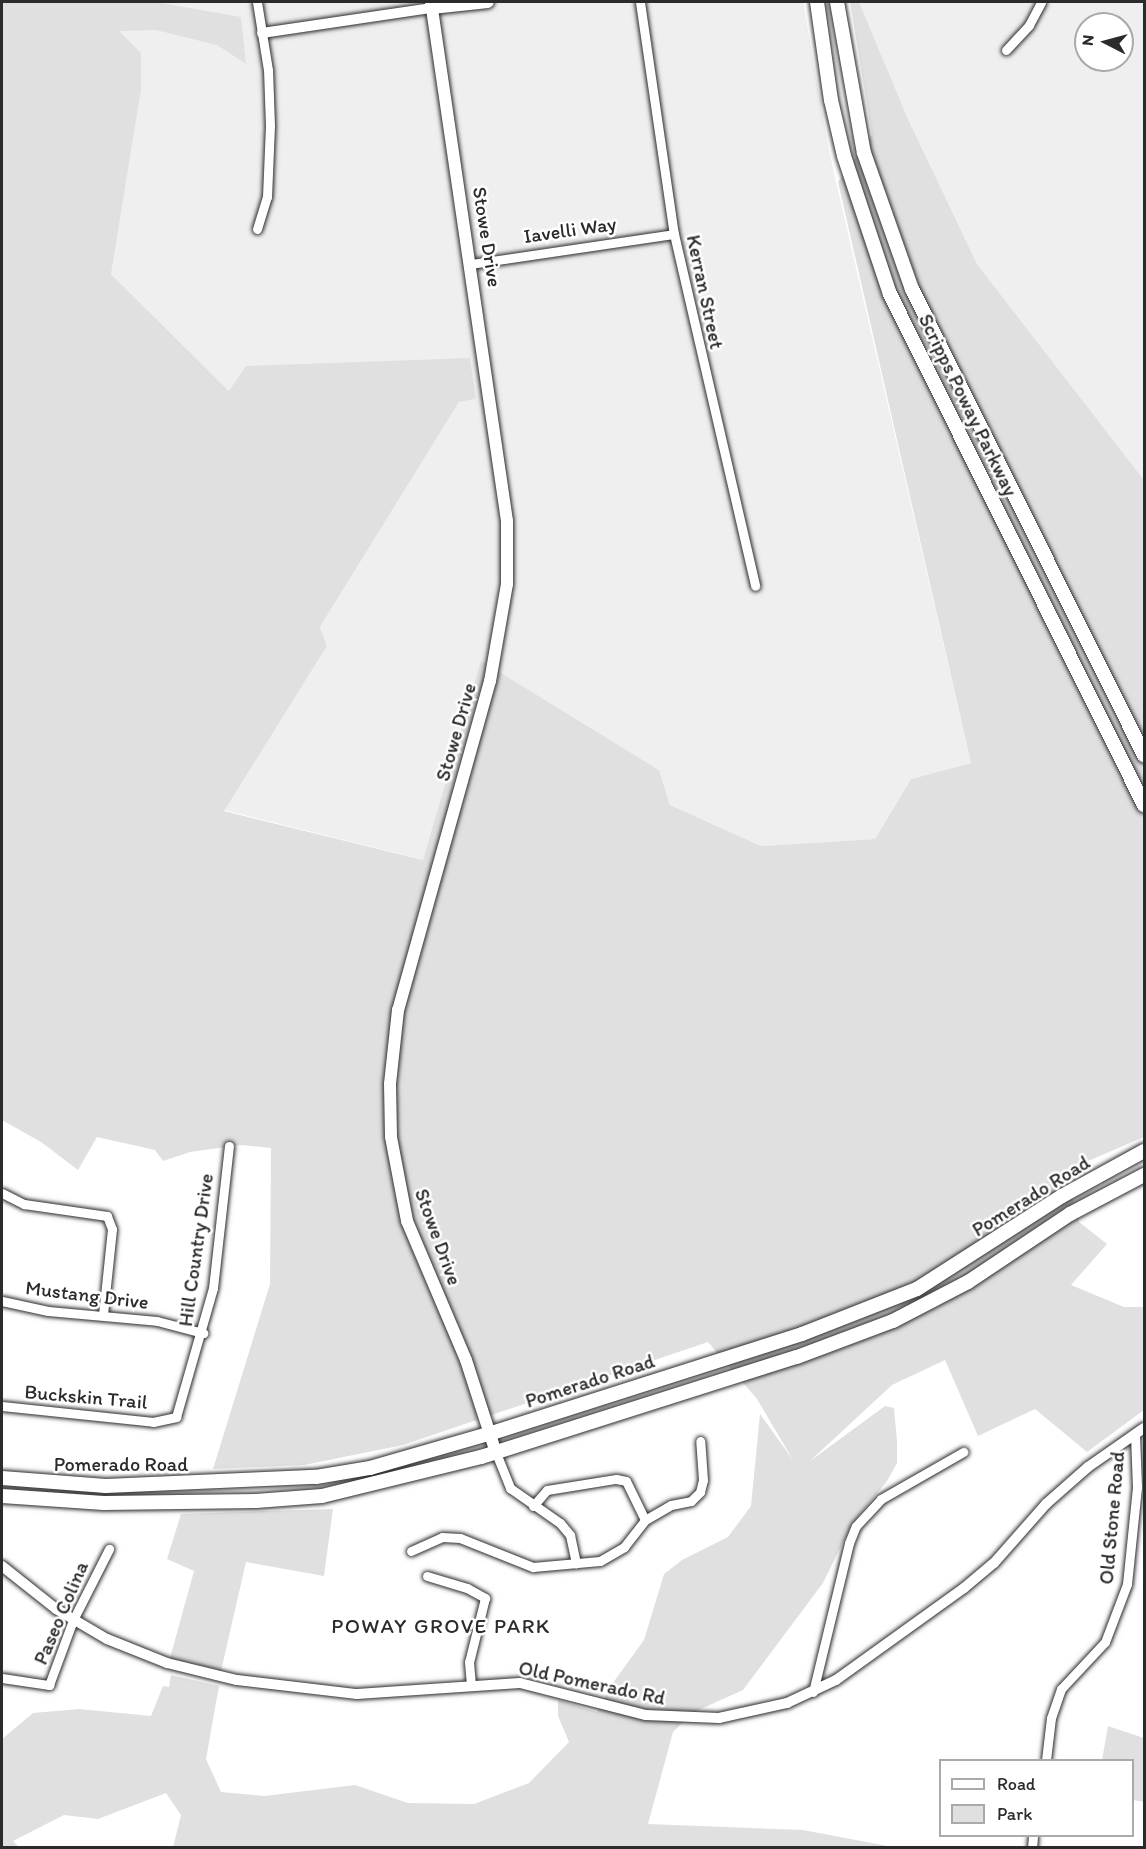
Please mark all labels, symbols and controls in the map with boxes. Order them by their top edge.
north arrow [1074,12,1134,72]
text: N [1078,34,1098,47]
street label: Stowe Drive [467,185,507,289]
street label: Iavelli Way [522,212,618,248]
street label: Kerran Street [681,233,729,351]
street label: Scripps Poway Parkway [914,311,1022,499]
street label: Stowe Drive [430,680,482,784]
street label: Pomerado Road [968,1150,1094,1242]
street label: Hill Country Drive [173,1172,219,1328]
street label: Stowe Drive [409,1185,467,1289]
street label: Mustang Drive [24,1276,150,1314]
street label: Pomerado Road [523,1349,657,1413]
street label: Buckskin Trail [24,1380,148,1414]
street label: Old Stone Road [1094,1451,1130,1585]
street label: Pomerado Road [54,1452,188,1476]
street label: Paseo Colina [29,1558,93,1668]
district label: POWAY GROVE PARK [330,1613,552,1639]
street label: Old Pomerado Rd [516,1656,668,1710]
legend [939,1759,1134,1837]
text: Road [997,1773,1036,1795]
text: Park [997,1803,1032,1825]

